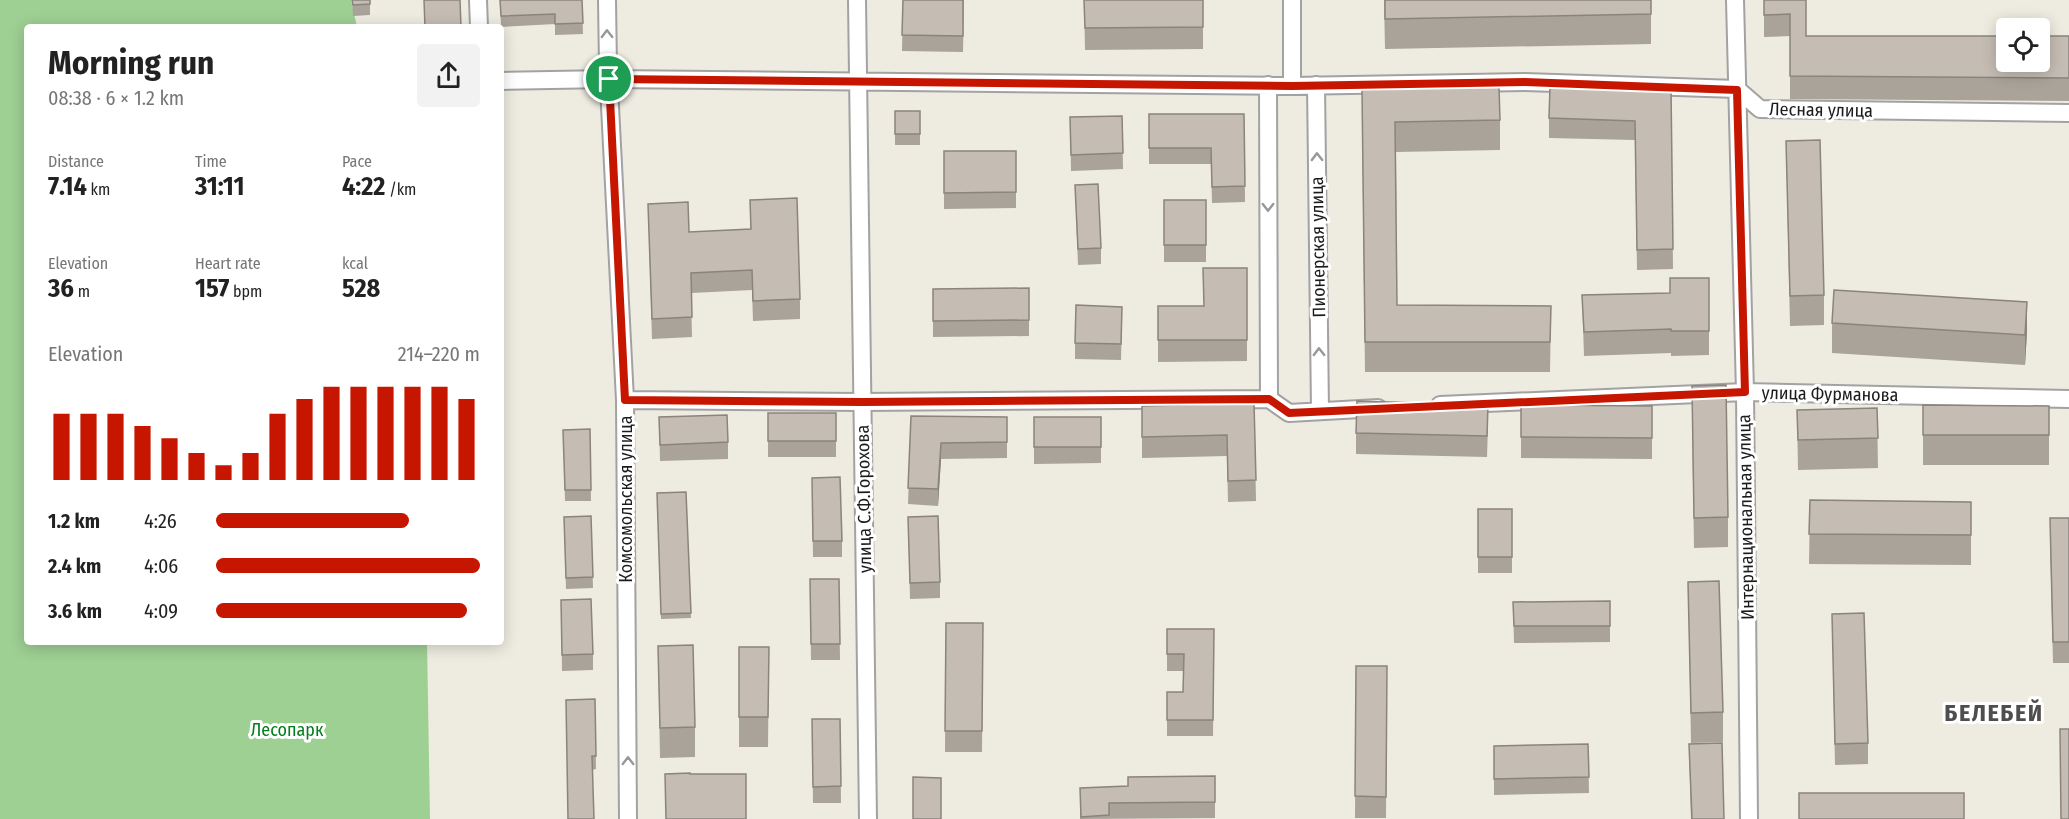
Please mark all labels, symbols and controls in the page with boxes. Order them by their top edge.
map controls [1996,18,2050,72]
button: locate [1996,18,2050,72]
one-way arrow [601,29,614,38]
text: Morning run [48,43,214,83]
button: share [417,44,480,107]
pin [583,53,634,104]
icon: arrive [592,62,625,95]
text: 08:38 · 6 × 1.2 km [48,86,184,110]
street label: Лесная улица [1769,98,1873,122]
text: Distance [48,152,104,171]
text: Time [195,152,227,171]
text: Pace [342,152,372,171]
one-way arrow [1311,152,1323,161]
text: 7.14 [48,171,87,202]
text: 31:11 [195,171,244,202]
text: 4:22 [342,171,385,202]
street label: Пионерская улица [1306,176,1330,318]
text: km [87,180,110,199]
text: /km [385,180,416,199]
one-way arrow [1262,202,1274,211]
text: Elevation [48,254,108,273]
text: Heart rate [195,254,261,273]
text: kcal [342,254,368,273]
text: 36 [48,273,74,304]
text: 157 [195,273,229,304]
text: 528 [342,273,380,304]
text: m [74,282,90,301]
text: bpm [229,282,262,301]
text: Elevation [48,342,123,366]
text: 214–220 m [398,342,480,366]
one-way arrow [1313,347,1325,356]
street label: улица Фурманова [1761,382,1899,406]
street label: Интернациональная улица [1733,414,1759,620]
street label: Комсомольская улица [615,415,637,583]
street label: улица С.Ф.Горохова [852,424,876,573]
text: 1.2 km [48,509,100,533]
text: 4:26 [144,509,177,533]
text: 2.4 km [48,554,101,578]
text: 4:06 [144,554,178,578]
text: 3.6 km [48,599,102,623]
text: 4:09 [144,599,178,623]
district label: БЕЛЕБЕЙ [1944,699,2044,727]
park label: Лесопарк [251,719,324,741]
one-way arrow [622,756,634,765]

